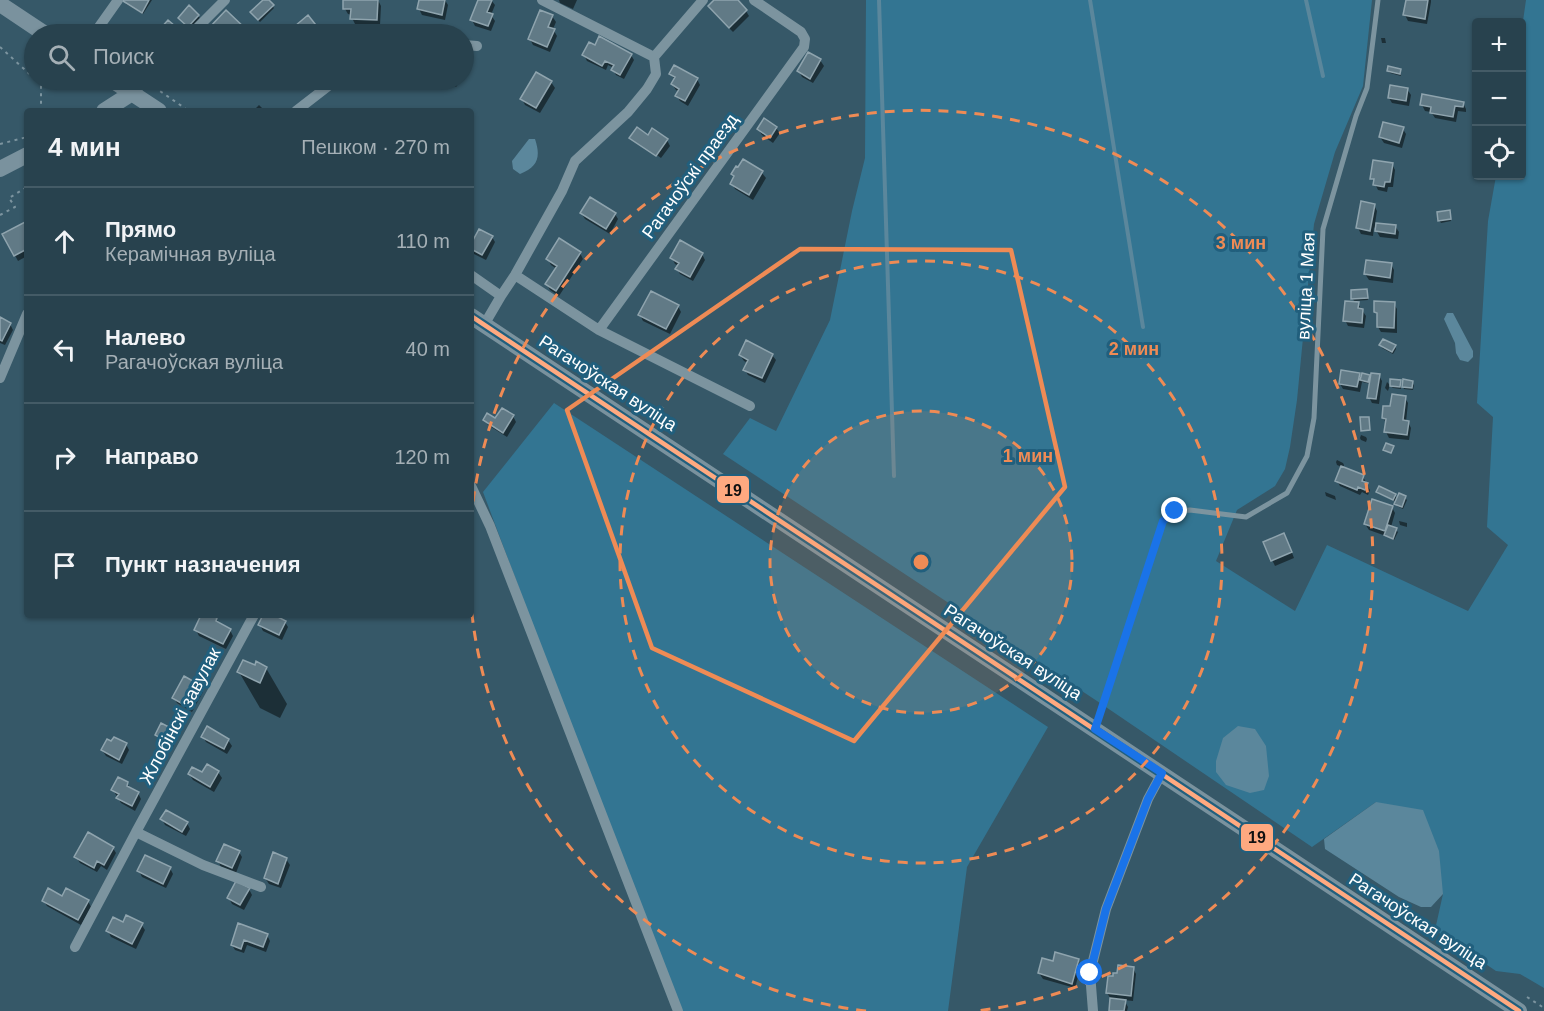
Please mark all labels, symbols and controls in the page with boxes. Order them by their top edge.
map controls [1472,18,1526,180]
button: + [1472,18,1526,72]
search box [24,24,474,90]
icon: search [45,41,78,74]
text: Поиск [93,44,154,69]
button: − [1472,72,1526,126]
street label: Рагачоўскі праезд [638,109,742,242]
button: locate [1472,126,1526,180]
text: 4 мин [48,132,121,162]
text: Пешком · 270 m [301,136,450,158]
text: Прямо [105,217,176,242]
icon: ahead [48,225,81,258]
text: 110 m [396,230,450,252]
street label: вуліца 1 Мая [1293,232,1319,340]
text: 3 мин [1216,233,1266,253]
text: Керамічная вуліца [105,243,276,265]
text: Налево [105,325,186,350]
street label: Рагачоўская вуліца [535,331,681,436]
icon: left [48,333,81,366]
text: 40 m [406,338,450,360]
text: 2 мин [1109,339,1159,359]
text: Рагачоўская вуліца [105,351,283,373]
icon: right [48,441,81,474]
text: Направо [105,444,199,469]
text: 120 m [394,446,450,468]
text: 1 мин [1003,446,1053,466]
line badge: 19 [716,475,750,504]
text: 19 [724,482,742,499]
route end [1161,497,1187,523]
icon: arrive [48,549,81,582]
text: Пункт назначения [105,552,301,577]
centre of rings [911,552,931,572]
street label: Рагачоўская вуліца [940,600,1086,705]
street label: Жлобінскі завулак [136,644,225,788]
line badge: 19 [1240,823,1274,852]
text: 19 [1248,829,1266,846]
street label: Рагачоўская вуліца [1345,869,1491,974]
route start [1076,959,1102,985]

